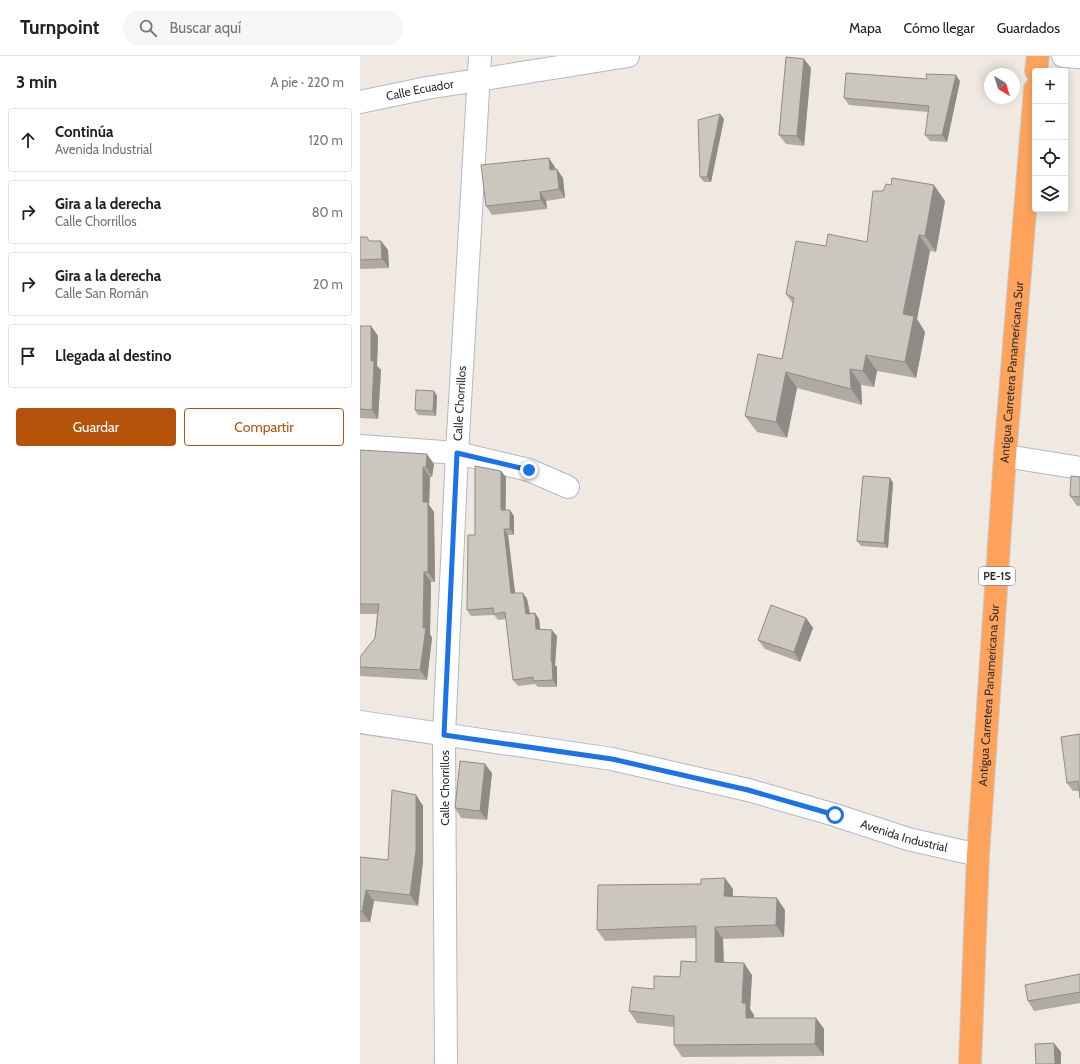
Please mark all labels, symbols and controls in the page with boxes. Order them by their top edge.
search box [123,10,403,46]
text: Turnpoint [20,16,99,39]
icon: search [137,17,159,39]
text: Buscar aquí [169,19,241,37]
text: Mapa [849,19,882,37]
text: Cómo llegar [904,19,975,37]
text: Guardados [997,19,1060,37]
north arrow [984,68,1020,104]
map controls [1032,68,1068,212]
button: + [1032,68,1068,104]
text: 3 min [16,72,57,92]
text: A pie · 220 m [270,74,344,90]
street label: Calle Ecuador [384,76,455,103]
button: − [1032,104,1068,140]
text: Continúa [55,123,113,141]
icon: ahead [17,129,39,151]
text: 120 m [309,132,343,148]
button: locate [1032,140,1068,176]
text: Avenida Industrial [55,141,152,157]
button: layers [1032,176,1068,212]
text: Gira a la derecha [55,195,161,213]
icon: right [17,201,39,223]
text: 80 m [312,204,343,220]
text: Calle Chorrillos [55,213,137,229]
text: Gira a la derecha [55,267,161,285]
icon: right [17,273,39,295]
text: 20 m [313,276,343,292]
street label: Antigua Carretera Panamericana Sur [997,281,1026,463]
text: Calle San Román [55,285,149,301]
icon: arrive [17,345,39,367]
text: Llegada al destino [55,347,171,365]
street label: Calle Chorrillos [450,365,469,441]
button: Guardar [16,408,176,446]
button: Compartir [184,408,344,446]
route end [520,461,538,479]
road number: PE-1S [979,567,1015,585]
street label: Antigua Carretera Panamericana Sur [975,604,1002,787]
street label: Calle Chorrillos [437,750,452,826]
route start [826,806,844,824]
street label: Avenida Industrial [859,816,949,855]

